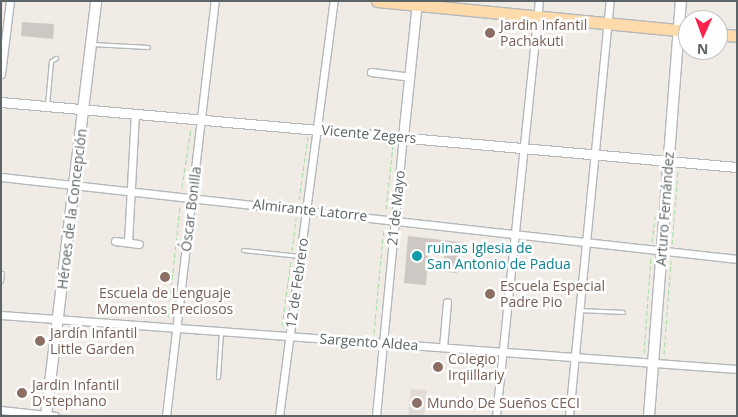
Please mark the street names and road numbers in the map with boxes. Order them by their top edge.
street label: Vicente Zegers [321,121,417,147]
street label: Héroes de la Concepción [54,128,90,290]
street label: Arturo Fernández [653,151,677,267]
street label: Óscar Bonilla [177,165,205,253]
street label: 21 de Mayo [384,170,408,246]
street label: Almirante Latorre [252,196,368,224]
street label: 12 de Febrero [282,237,312,329]
street label: Sargento Aldea [319,330,419,354]

